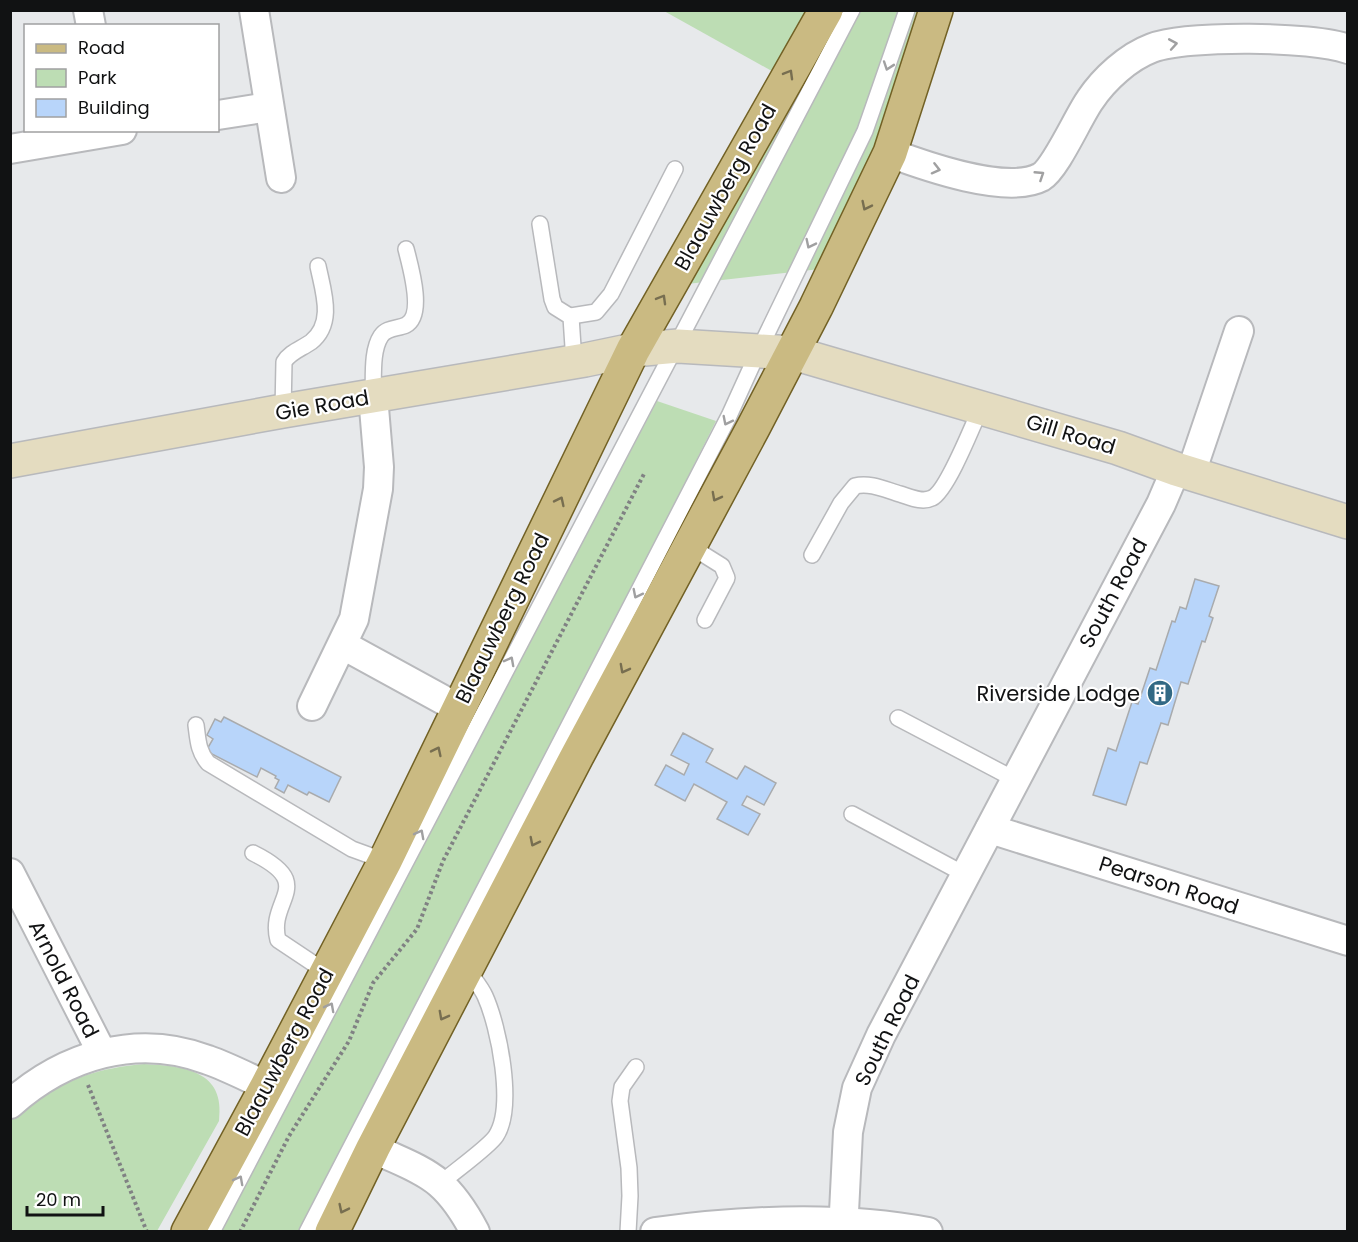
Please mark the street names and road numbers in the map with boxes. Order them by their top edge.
street label: Blaauwberg Road [667,98,783,276]
street label: Gie Road [273,382,371,428]
street label: Gill Road [1023,407,1119,461]
street label: Blaauwberg Road [448,528,556,708]
street label: South Road [1072,533,1154,653]
street label: Pearson Road [1095,849,1243,921]
street label: Arnold Road [22,915,106,1043]
street label: Blaauwberg Road [227,963,341,1141]
street label: South Road [848,969,926,1091]

